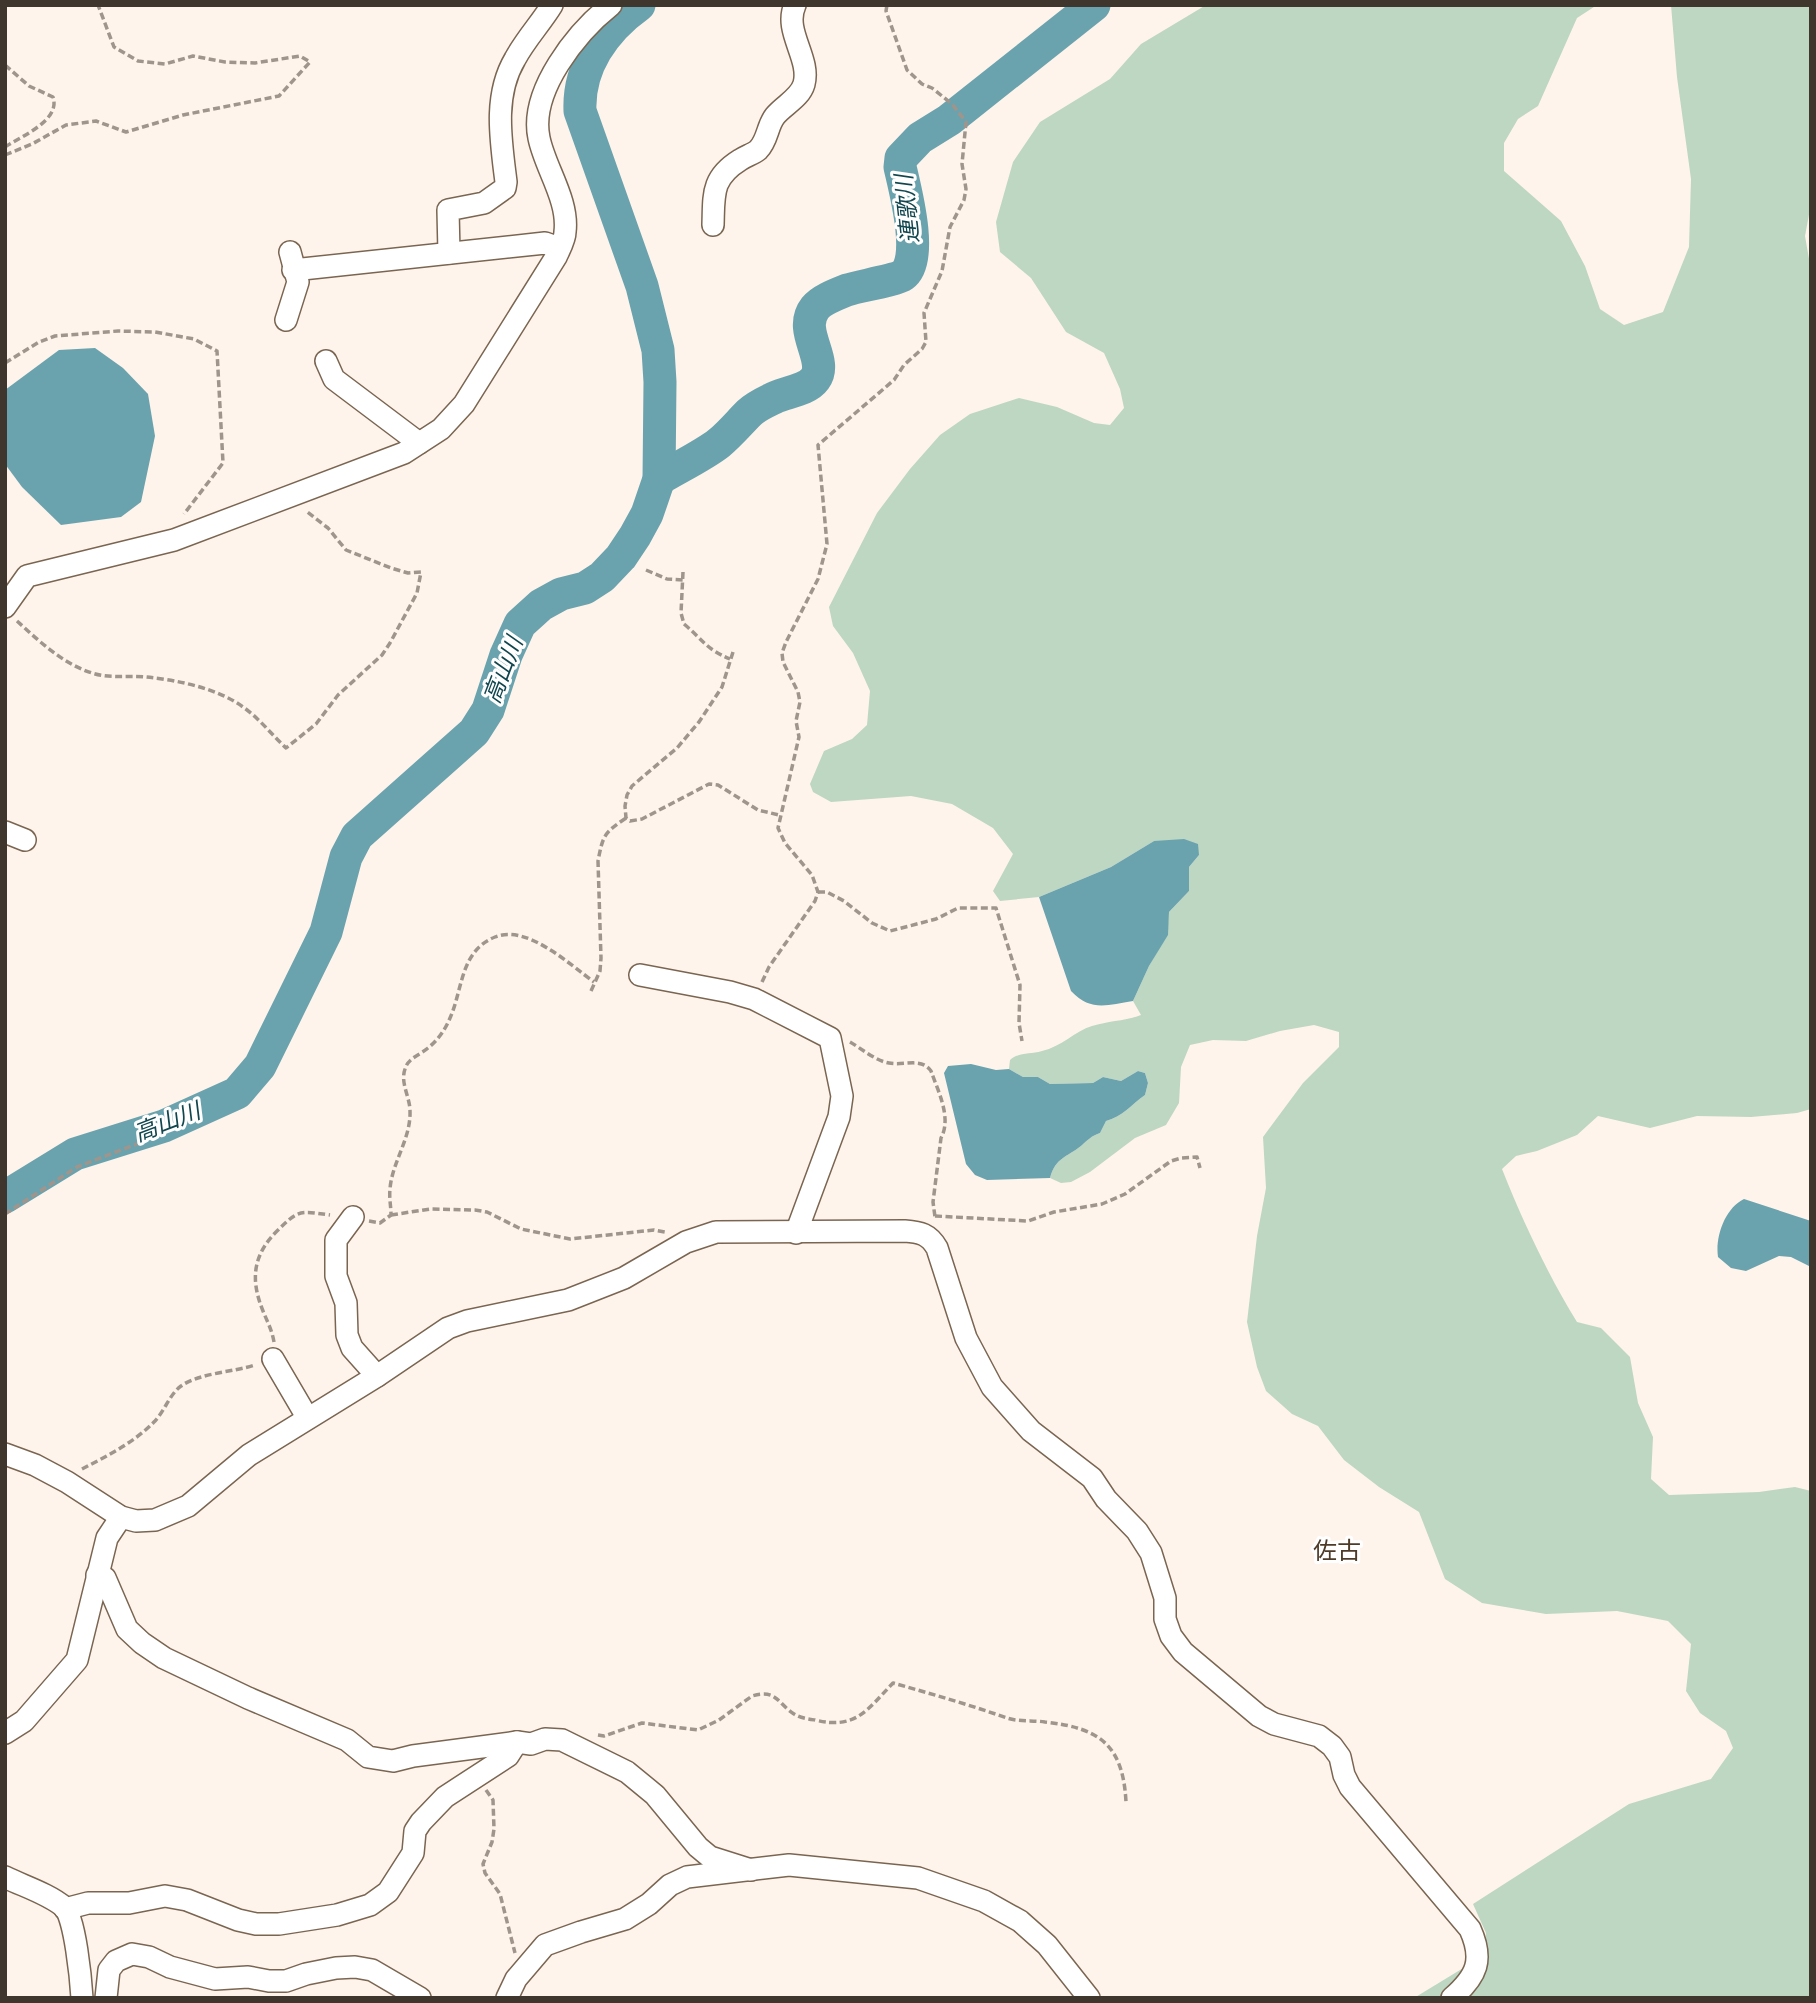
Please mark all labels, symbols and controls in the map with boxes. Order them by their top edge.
water label: 連歌川 [889,170,925,245]
water label: 高山川 [478,630,530,707]
water label: 高山川 [130,1095,207,1147]
district label: 佐古 [1313,1536,1361,1565]

